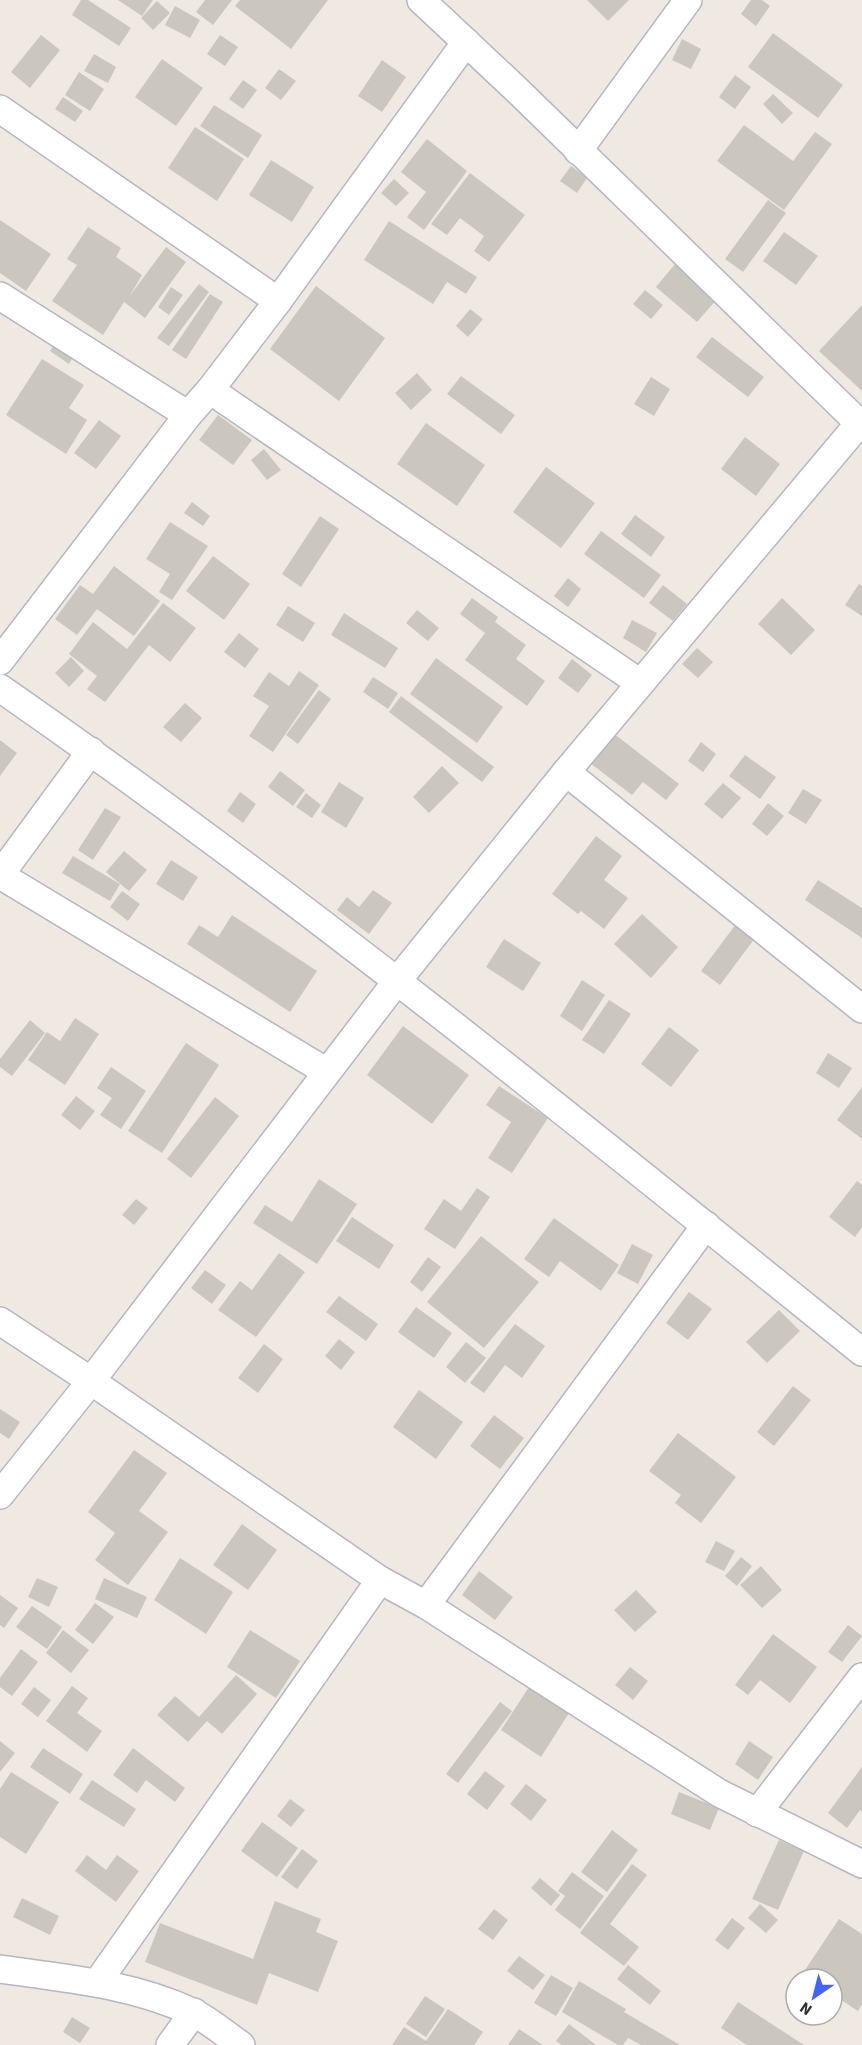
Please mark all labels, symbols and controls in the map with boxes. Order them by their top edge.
north arrow [784,1967,844,2027]
text: N [795,1996,817,2021]

